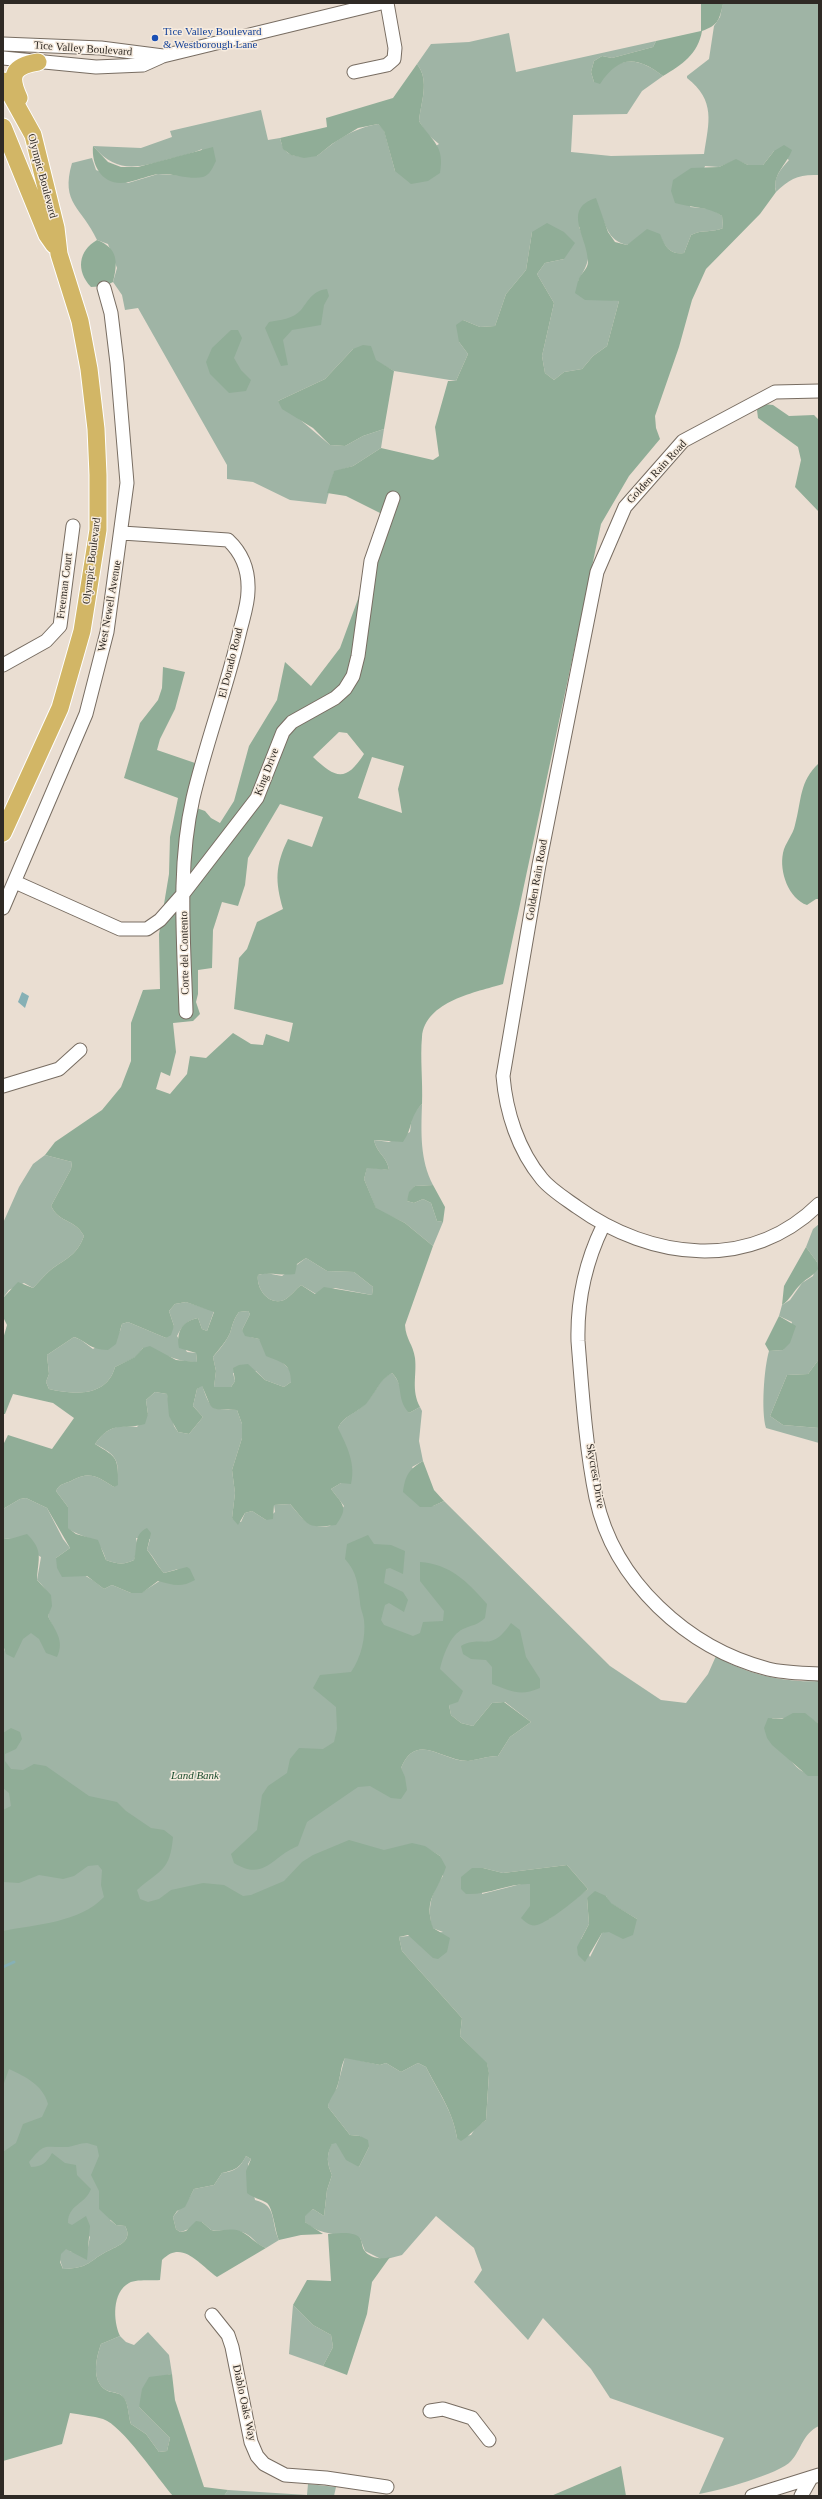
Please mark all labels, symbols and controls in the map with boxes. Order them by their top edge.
place label: Tice Valley Boulevard & Westborough Lane [163,25,262,51]
marker: Tice Valley Boulevard & Westborough Lane [150,33,160,43]
street label: Tice Valley Boulevard [33,39,133,59]
street label: Olympic Boulevard [24,132,60,220]
street label: Golden Rain Road [624,438,690,506]
street label: Olympic Boulevard [80,517,104,605]
street label: Freeman Court [54,552,76,620]
street label: West Newell Avenue [95,559,125,653]
street label: El Dorado Road [216,627,246,699]
street label: King Drive [252,746,282,798]
street label: Golden Rain Road [523,839,551,921]
street label: Corte del Contento [178,911,192,995]
street label: Skycrest Drive [583,1443,607,1509]
park label: Land Bank [171,1769,219,1783]
street label: Diablo Oaks Way [229,2364,259,2442]

